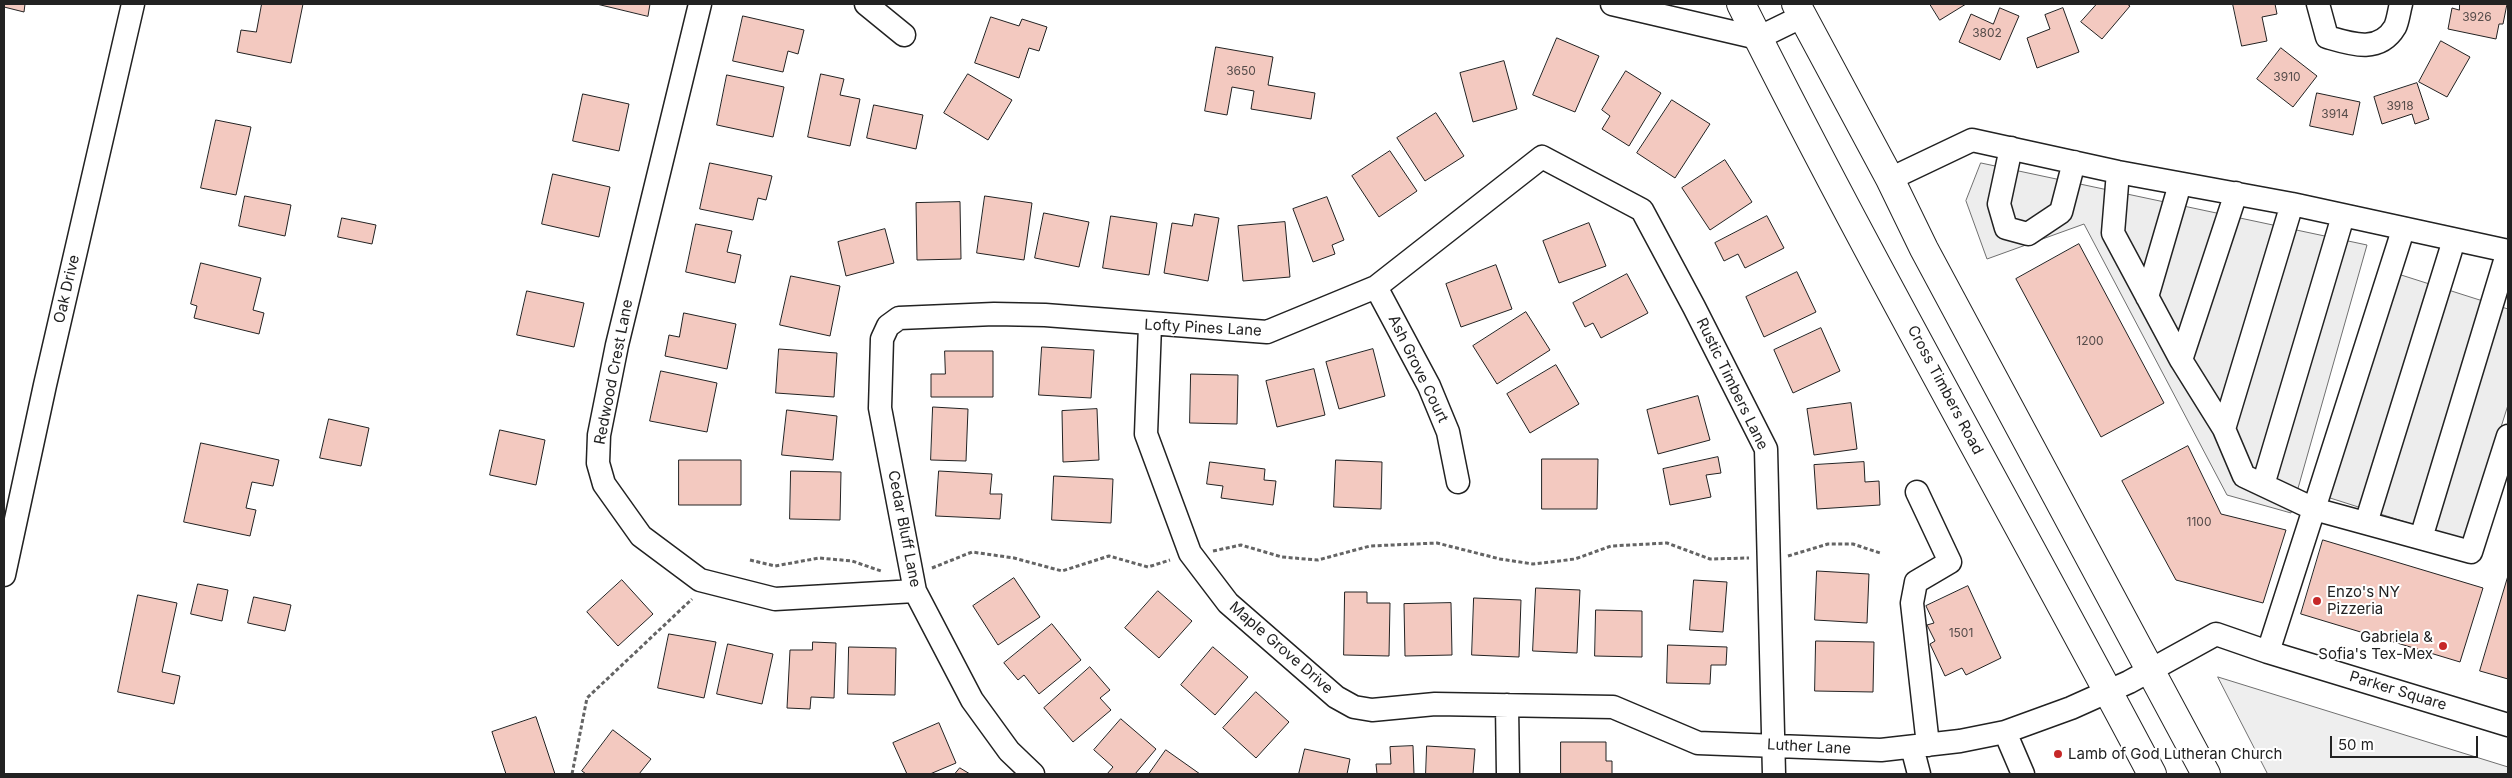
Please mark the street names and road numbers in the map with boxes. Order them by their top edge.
street label: Oak Drive [50,253,84,325]
street label: Redwood Crest Lane [591,298,637,446]
street label: Ash Grove Court [1384,312,1452,426]
street label: Rustic Timbers Lane [1692,315,1772,453]
street label: Lofty Pines Lane [1144,316,1262,340]
street label: Cross Timbers Road [1903,322,1987,458]
street label: Cedar Bluff Lane [884,469,924,589]
street label: Maple Grove Drive [1226,598,1336,698]
street label: Parker Square [2347,668,2449,714]
street label: Luther Lane [1766,736,1852,758]

